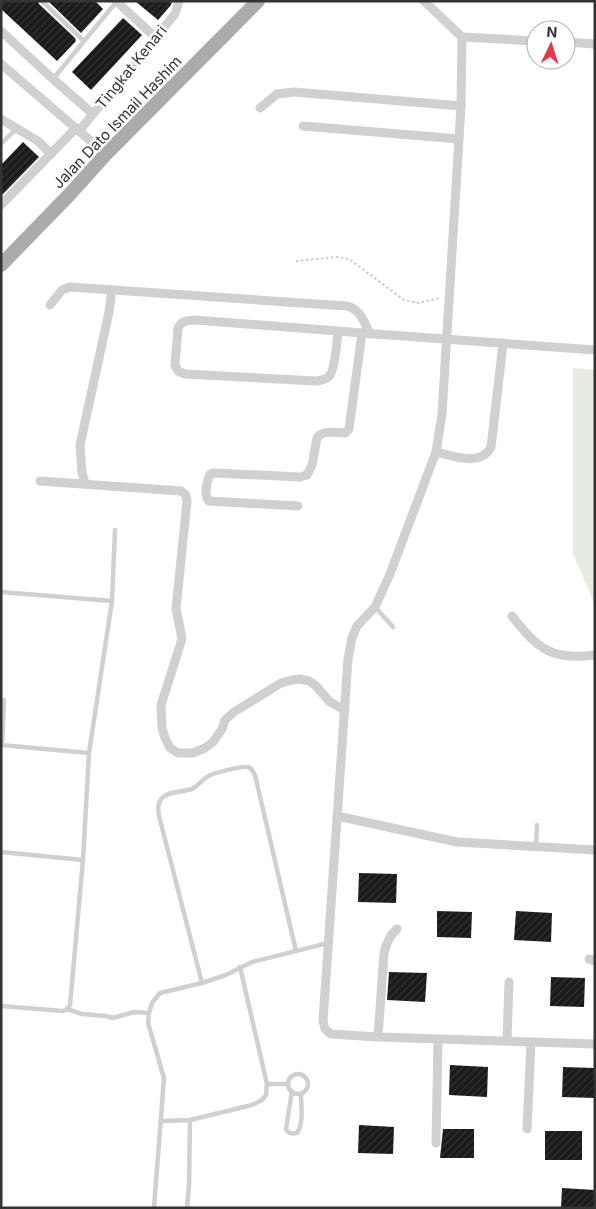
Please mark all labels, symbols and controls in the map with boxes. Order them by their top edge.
north arrow [526,20,576,70]
street label: Tingkat Kenari [91,21,171,113]
text: N [546,23,558,40]
street label: Jalan Dato Ismail Hashim [49,52,185,192]

